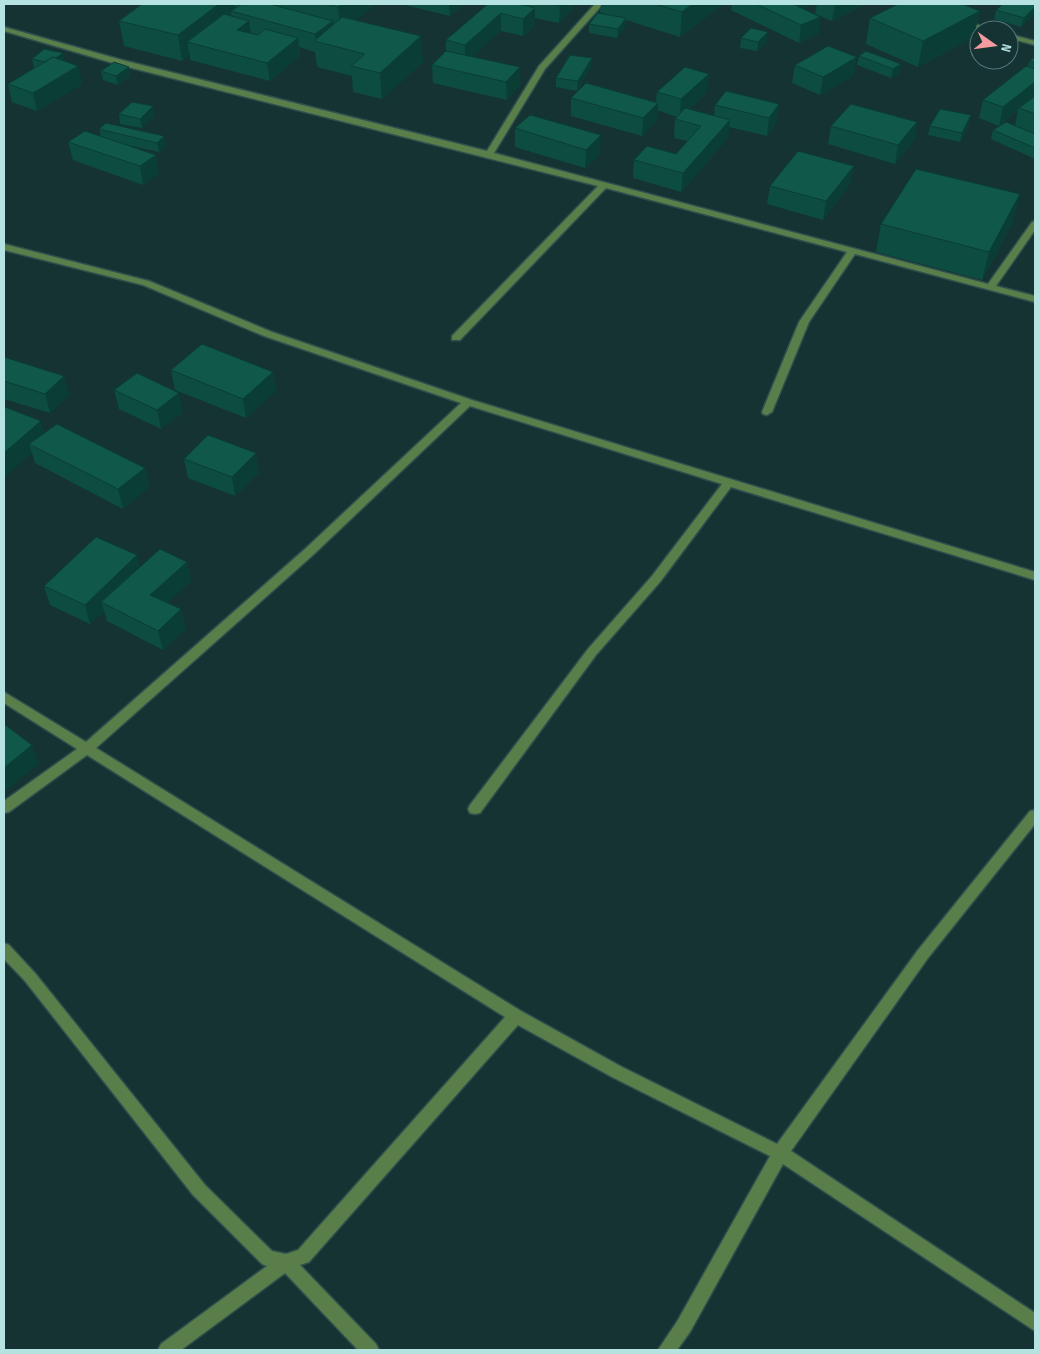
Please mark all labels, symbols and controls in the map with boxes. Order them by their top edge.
north arrow [969,20,1019,70]
text: N [997,42,1015,54]

